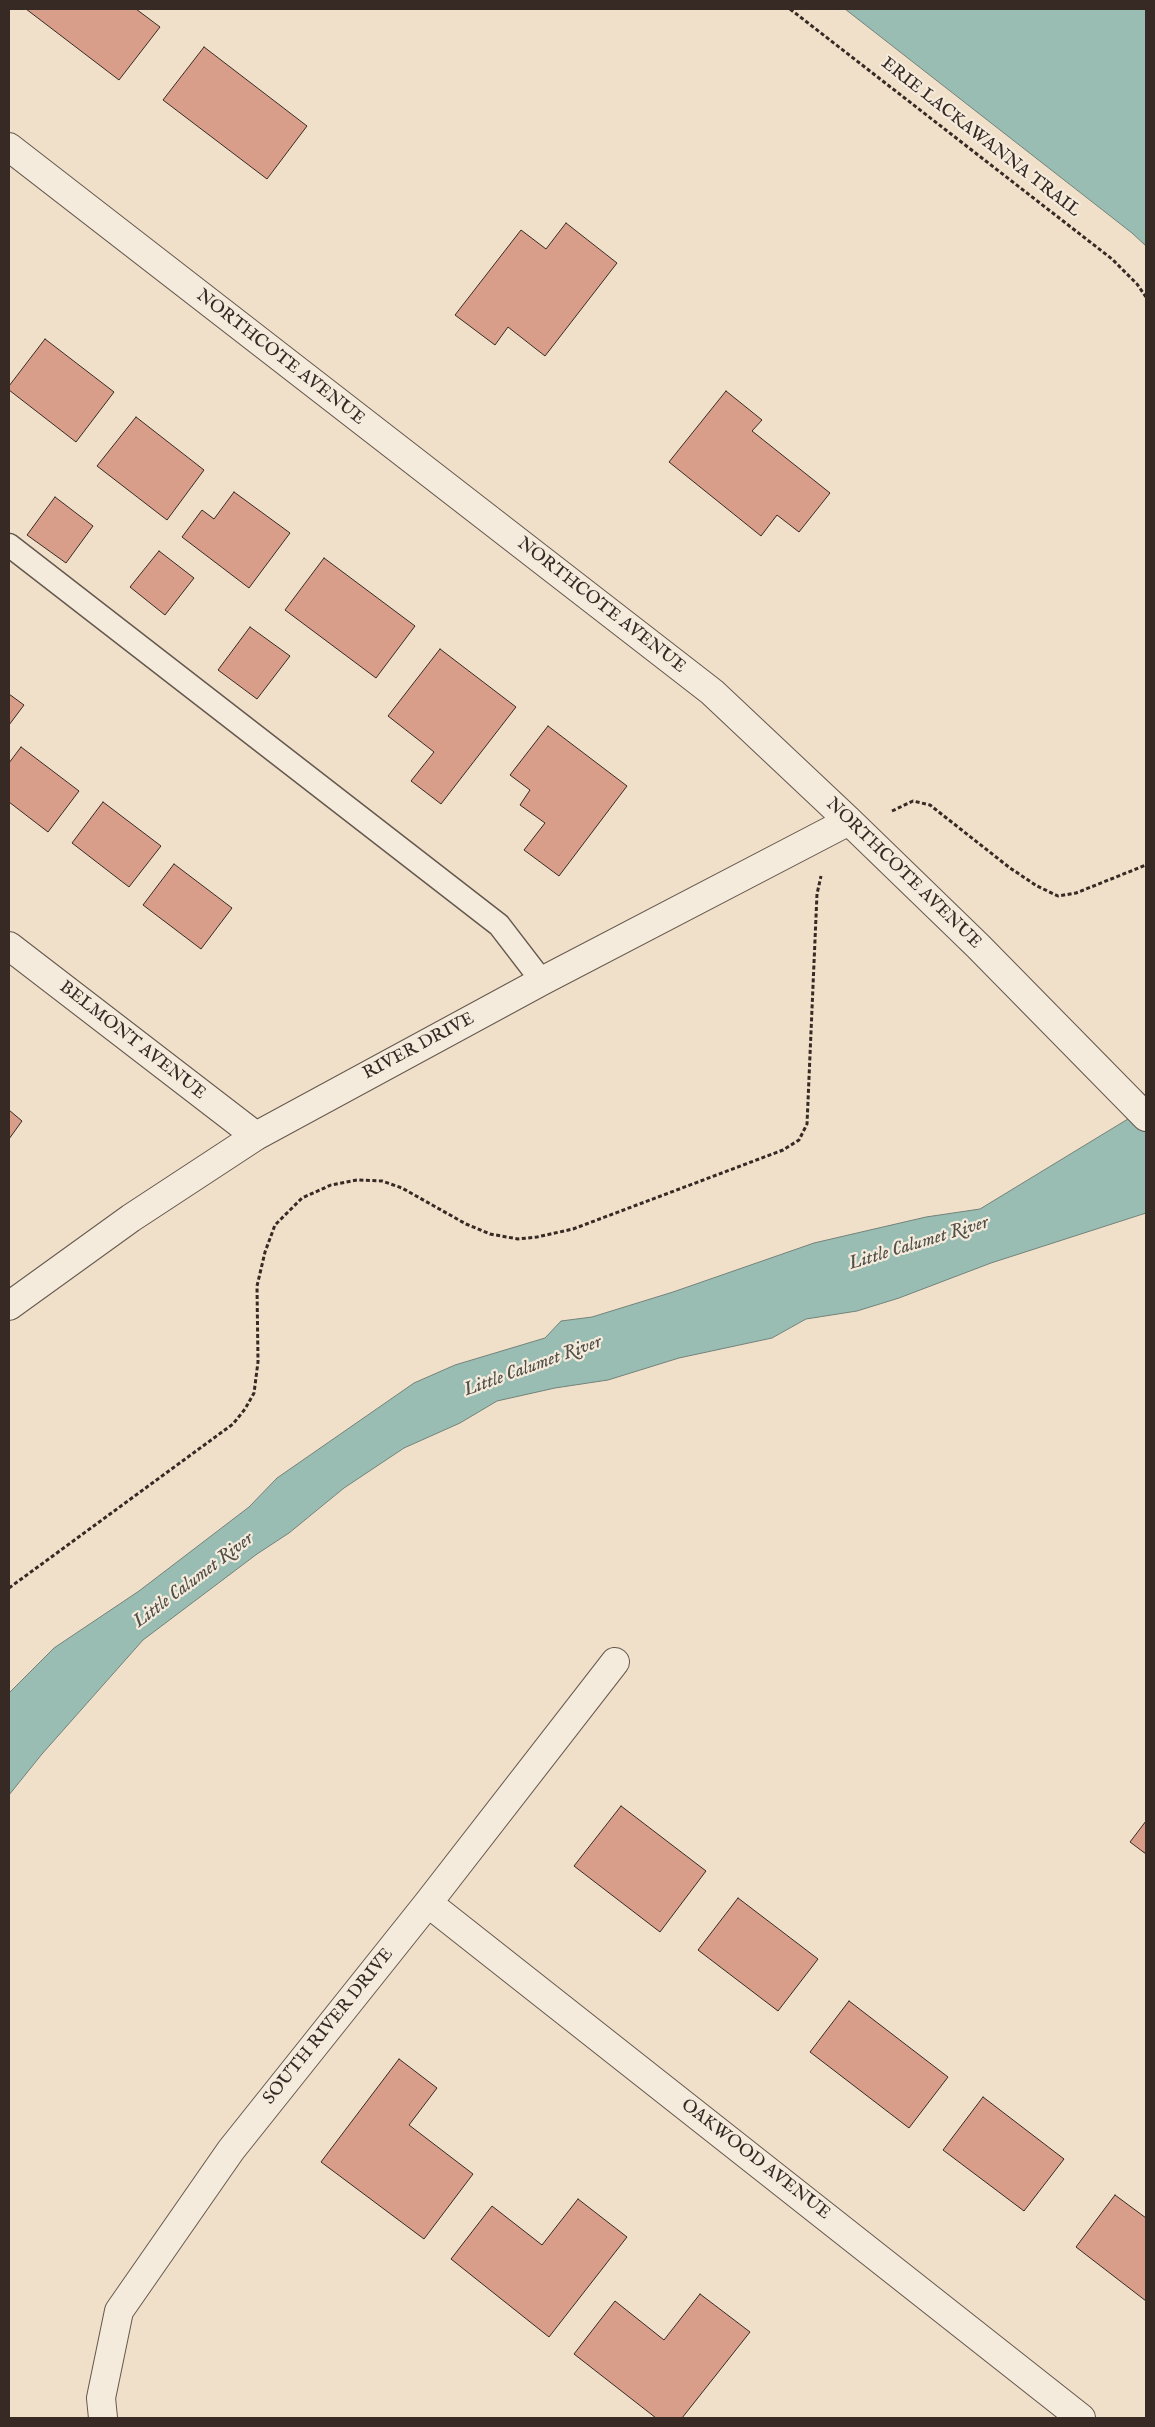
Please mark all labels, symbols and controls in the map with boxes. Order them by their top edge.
street label: ERIE LACKAWANNA TRAIL [876,53,1084,223]
street label: NORTHCOTE AVENUE [191,285,369,431]
street label: NORTHCOTE AVENUE [512,533,690,679]
street label: NORTHCOTE AVENUE [821,794,985,954]
street label: BELMONT AVENUE [54,977,210,1105]
street label: RIVER DRIVE [360,1009,478,1085]
water label: Little Calumet River [846,1212,992,1276]
water label: Little Calumet River [461,1331,605,1403]
water label: Little Calumet River [129,1528,259,1634]
street label: SOUTH RIVER DRIVE [259,1945,399,2109]
street label: OAKWOOD AVENUE [676,2095,834,2225]

